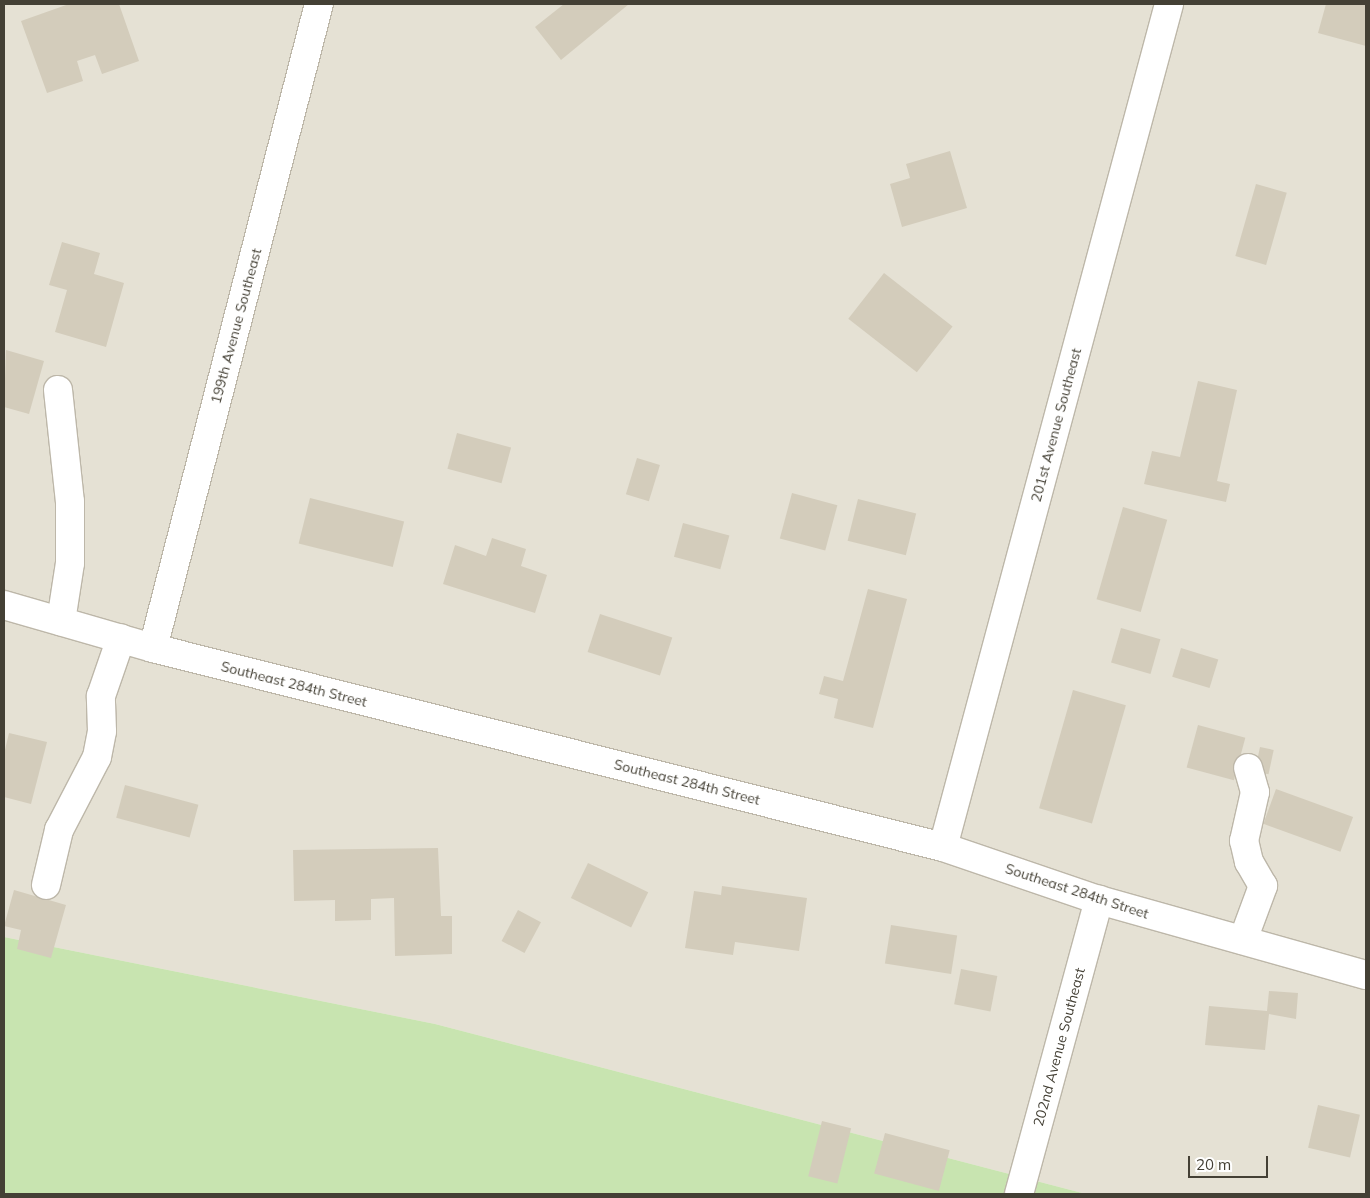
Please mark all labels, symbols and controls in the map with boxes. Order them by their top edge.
street label: 199th Avenue Southeast [207,247,265,405]
street label: 201st Avenue Southeast [1027,346,1085,504]
street label: Southeast 284th Street [219,658,369,710]
street label: Southeast 284th Street [612,756,762,808]
street label: Southeast 284th Street [1003,860,1151,922]
street label: 202nd Avenue Southeast [1030,966,1088,1128]
scale bar [1190,1146,1270,1178]
text: 20 m [1196,1155,1231,1174]

